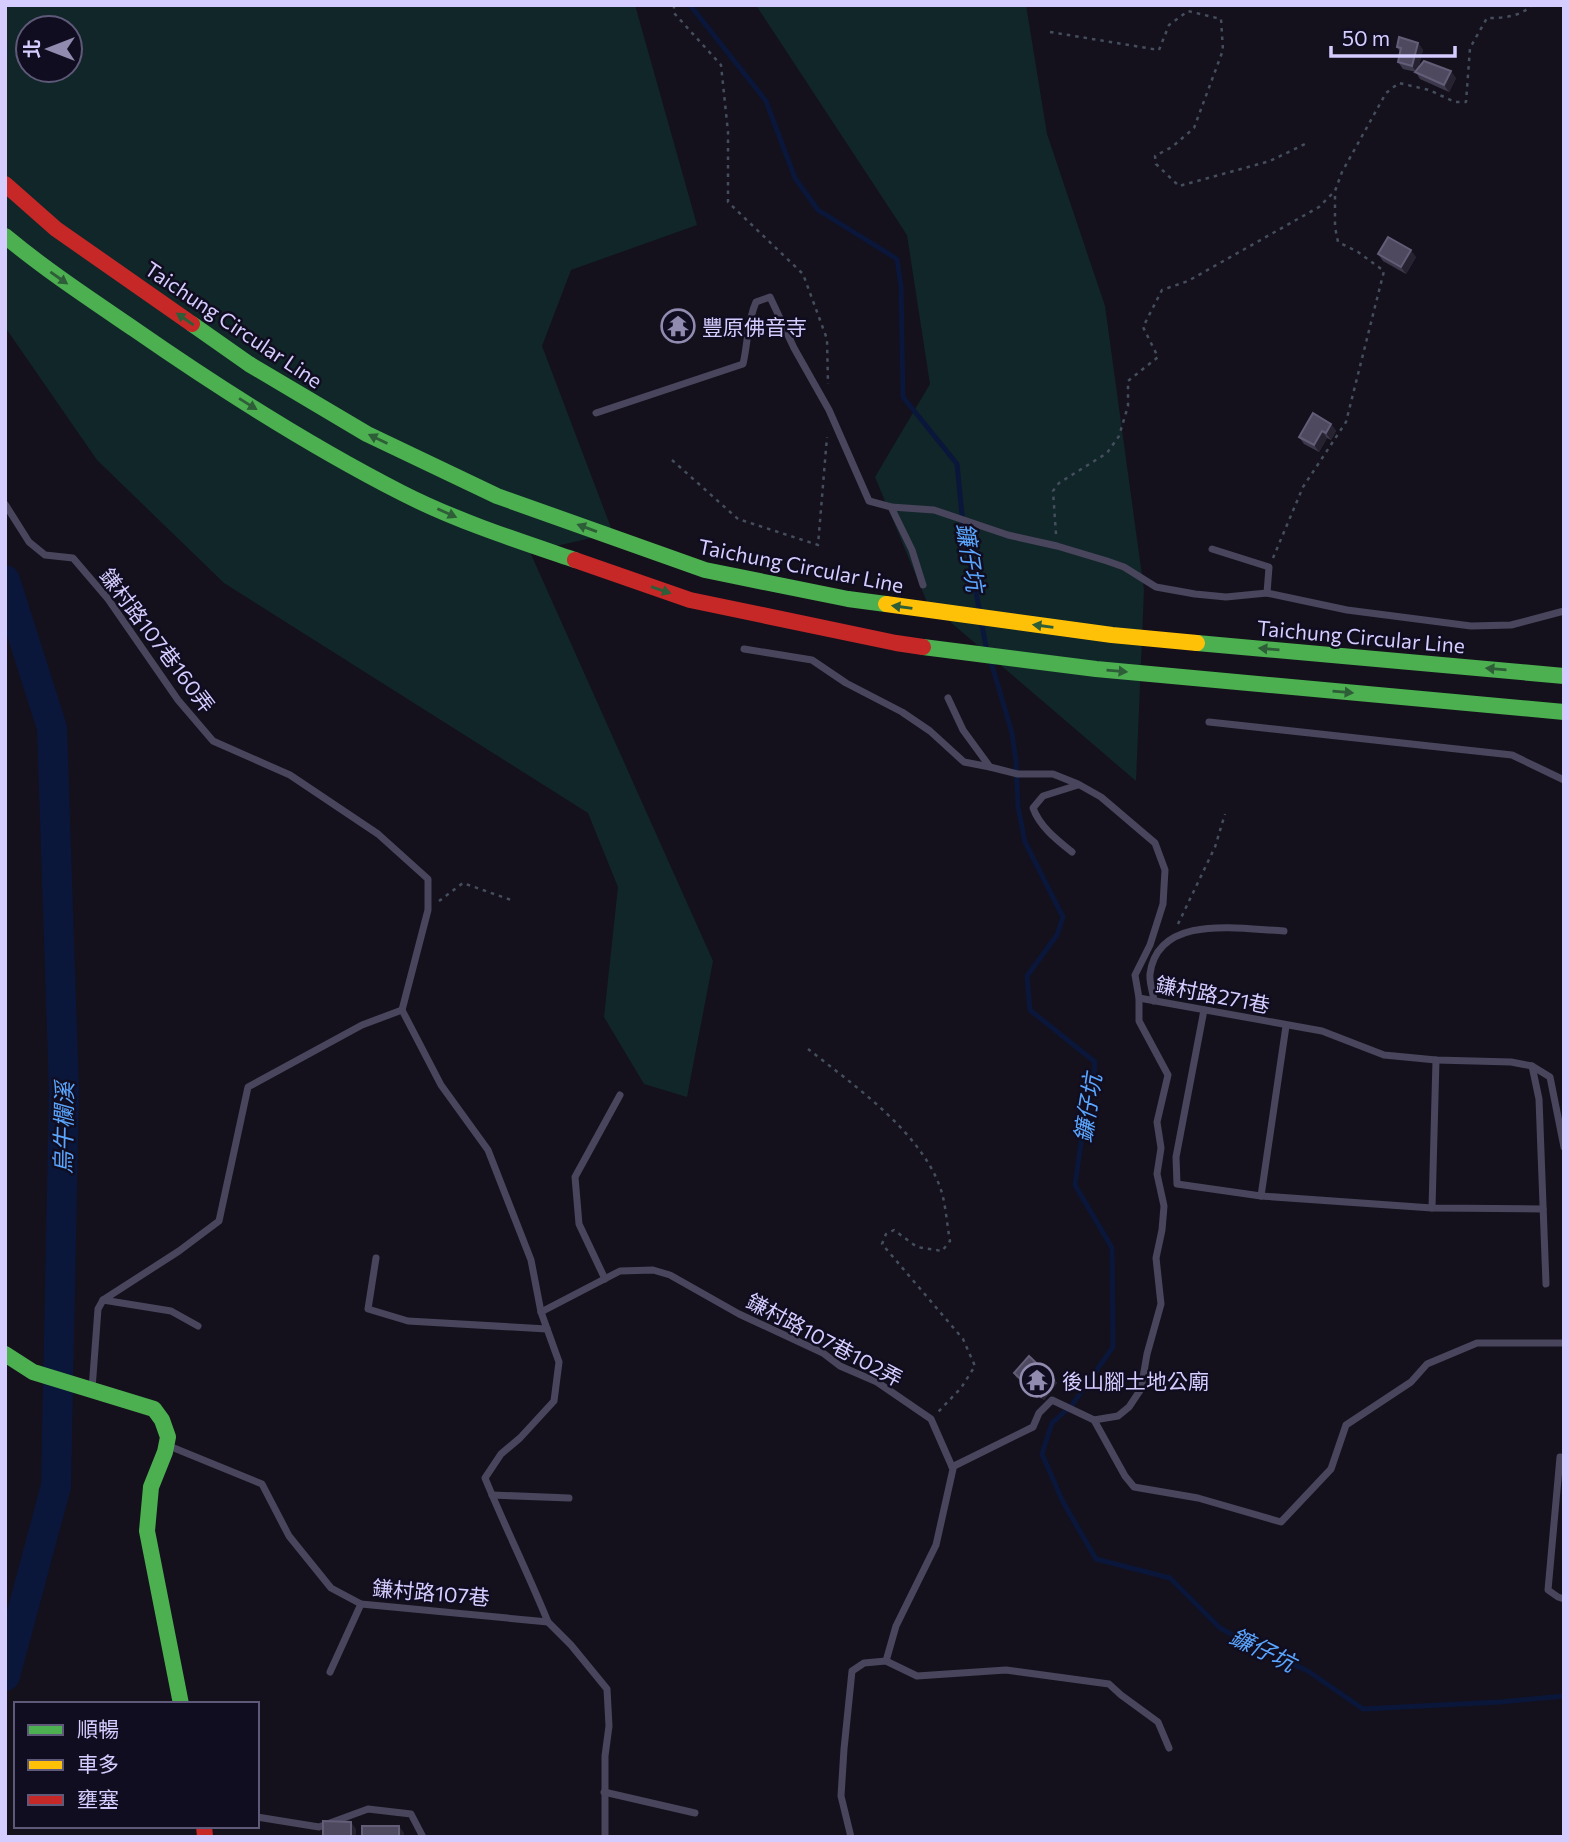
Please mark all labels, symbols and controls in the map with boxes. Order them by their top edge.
north arrow [14,14,84,84]
scale bar [1331,14,1455,58]
text: 50 m [1342,25,1390,50]
text: 北 [20,39,43,59]
street label: Taichung Circular Line [140,255,328,393]
one-way arrow [50,271,68,285]
temple icon: 豐原佛音寺 [659,307,697,345]
one-way arrow [176,312,194,326]
place label: 豐原佛音寺 [702,314,807,339]
one-way arrow [238,398,257,411]
one-way arrow [368,433,388,444]
one-way arrow [437,508,458,519]
water label: 鐮仔坑 [952,521,991,596]
one-way arrow [576,522,597,533]
street label: Taichung Circular Line [696,533,906,597]
street label: 鎌村路107巷160弄 [96,563,220,717]
one-way arrow [651,585,672,596]
one-way arrow [891,601,913,612]
street label: Taichung Circular Line [1256,614,1466,658]
one-way arrow [1032,620,1054,631]
one-way arrow [1258,643,1280,654]
one-way arrow [1485,664,1507,675]
one-way arrow [1106,666,1128,677]
one-way arrow [1333,687,1355,698]
street label: 鎌村路271巷 [1154,971,1272,1017]
water label: 鐮仔坑 [1068,1069,1107,1144]
water label: 烏牛欄溪 [48,1079,78,1174]
street label: 鎌村路107巷102弄 [743,1287,907,1391]
temple icon: 後山腳土地公廟 [1018,1361,1056,1399]
place label: 後山腳土地公廟 [1062,1368,1209,1393]
street label: 鎌村路107巷 [371,1574,491,1610]
water label: 鐮仔坑 [1226,1621,1303,1678]
legend [14,1702,259,1828]
text: 順暢 [77,1716,119,1741]
text: 車多 [77,1751,119,1776]
text: 壅塞 [77,1786,119,1811]

